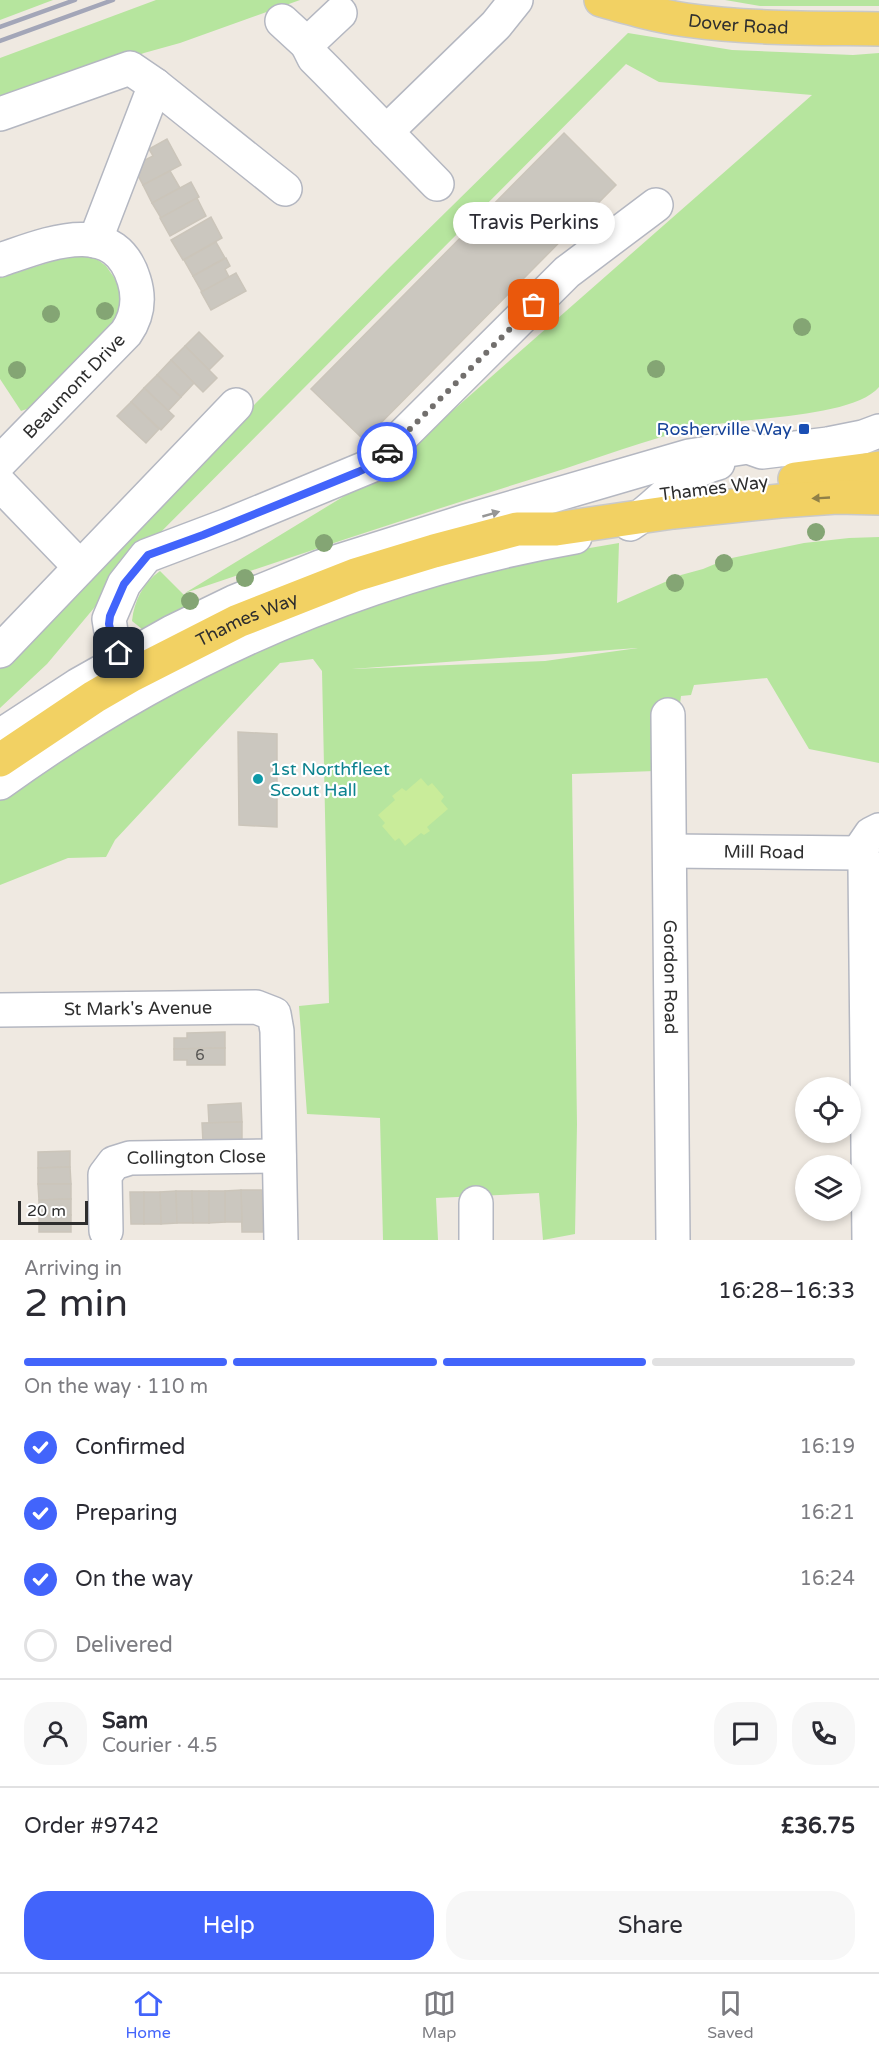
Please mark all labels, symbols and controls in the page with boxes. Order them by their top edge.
street label: Dover Road [687,9,789,39]
callout: Travis Perkins [453,203,615,245]
text: Travis Perkins [469,211,599,235]
pin [508,279,559,330]
icon: bag [517,288,550,321]
street label: Beaumont Drive [18,329,130,443]
place label: Rosherville Way [657,418,792,440]
courier [357,422,417,482]
marker: Rosherville Way [797,422,811,436]
icon: car [371,436,404,469]
street label: Thames Way [659,470,770,506]
one-way arrow [811,493,830,502]
one-way arrow [482,508,500,518]
street label: Thames Way [192,587,301,652]
pin [93,627,144,678]
icon: home [102,636,135,669]
place label: 1st Northfleet Scout Hall [270,758,390,801]
marker: 1st Northfleet Scout Hall [251,772,265,786]
street label: Mill Road [724,841,804,863]
street label: Gordon Road [659,920,682,1034]
street label: St Mark's Avenue [64,997,212,1020]
house number: 6 [195,1046,205,1064]
map controls [795,1077,861,1221]
button: locate [795,1077,861,1143]
street label: Collington Close [127,1145,266,1169]
button: layers [795,1155,861,1221]
scale bar [18,1198,88,1226]
text: 20 m [27,1201,66,1221]
text: Arriving in [24,1257,122,1281]
text: 16:28–16:33 [718,1278,855,1304]
text: 2 min [24,1280,128,1327]
text: On the way · 110 m [24,1375,208,1399]
icon: check [24,1431,57,1464]
text: Confirmed [75,1434,185,1460]
text: 16:19 [800,1435,855,1459]
icon: check [24,1497,57,1530]
text: Preparing [75,1500,178,1526]
text: 16:21 [800,1501,855,1525]
icon: check [24,1563,57,1596]
text: On the way [75,1566,193,1592]
text: 16:24 [800,1567,855,1591]
text: Delivered [75,1632,173,1658]
button: person [24,1702,87,1765]
button: chat [714,1702,777,1765]
button: phone [792,1702,855,1765]
text: Sam [102,1708,148,1734]
text: Courier · 4.5 [102,1734,217,1758]
text: Order #9742 [24,1813,159,1839]
text: £36.75 [781,1813,855,1839]
button: Help [24,1891,434,1960]
button: Share [446,1891,855,1960]
tab: Home [125,1987,171,2043]
tab: Map [422,1987,456,2043]
tab: Saved [707,1987,753,2043]

